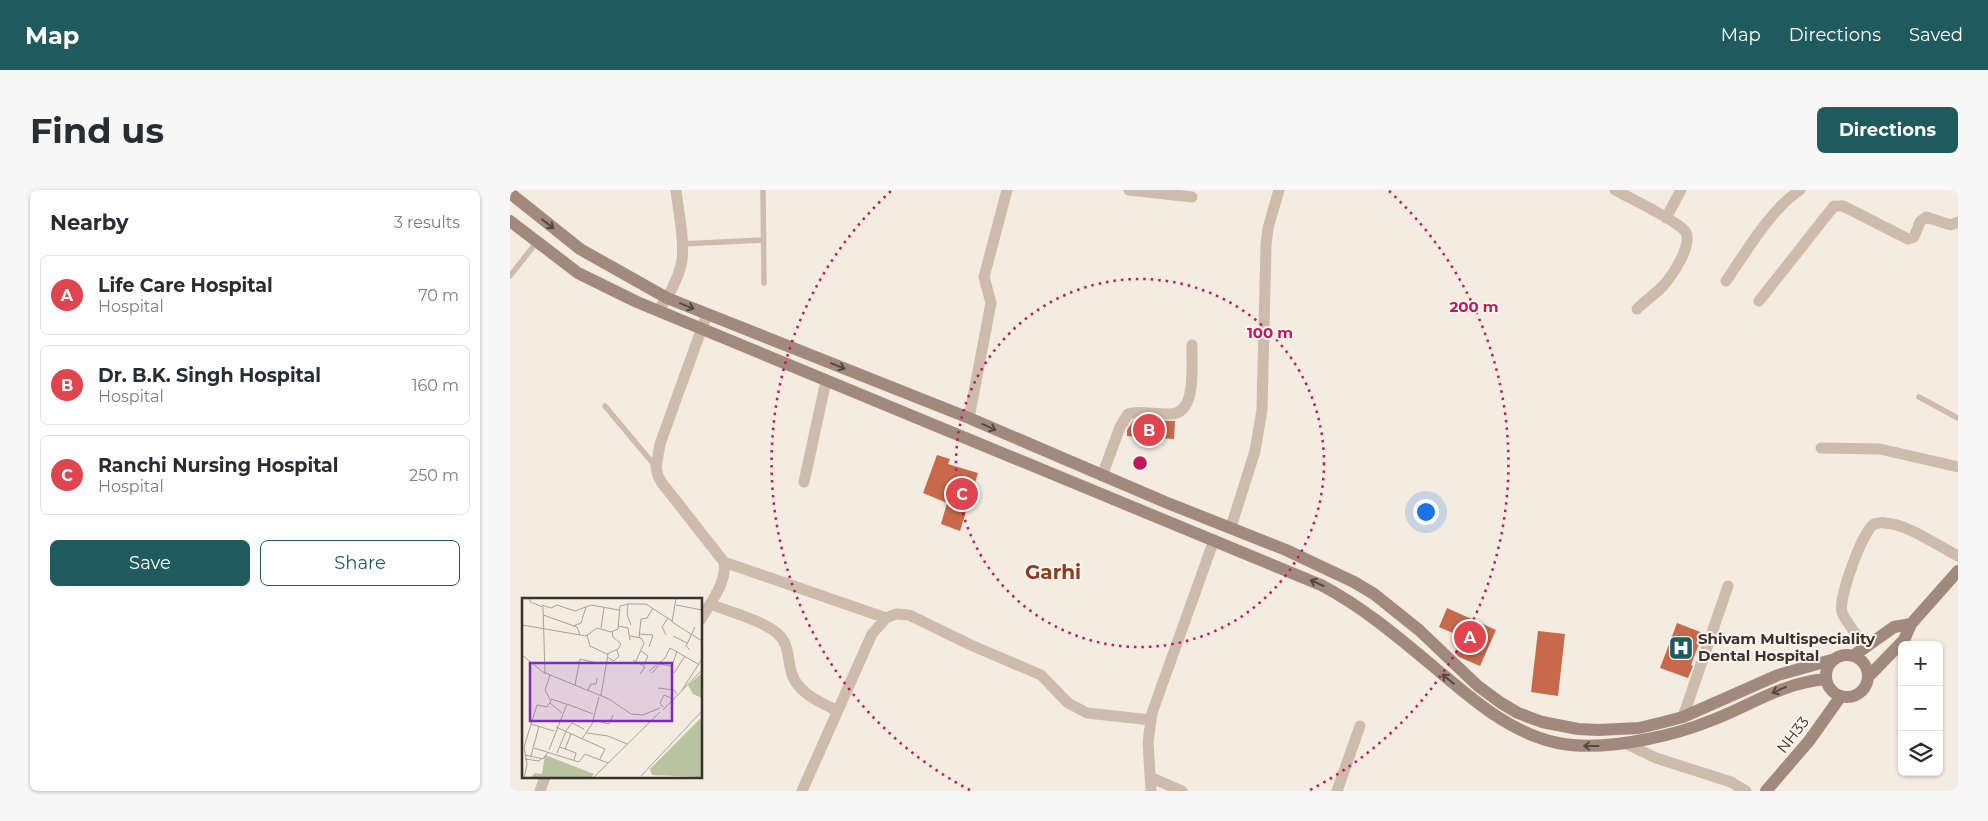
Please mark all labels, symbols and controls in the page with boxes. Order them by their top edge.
text: Map [25,21,79,50]
text: Map [1721,24,1761,46]
text: Directions [1789,24,1881,46]
text: Saved [1909,24,1963,46]
button: Directions [1817,107,1958,153]
text: Find us [30,109,164,152]
text: Nearby [50,210,129,235]
text: 3 results [394,213,460,232]
one-way arrow [541,219,554,230]
text: Life Care Hospital [98,274,273,297]
text: A [61,286,73,305]
text: 70 m [418,286,459,305]
text: Hospital [98,297,164,316]
text: 200 m [1449,297,1499,316]
one-way arrow [679,302,695,311]
text: 100 m [1247,323,1293,342]
one-way arrow [830,362,846,371]
text: Dr. B.K. Singh Hospital [98,364,321,387]
text: B [61,376,73,395]
text: 160 m [412,376,459,395]
text: Hospital [98,387,164,406]
pin: B [1133,411,1165,449]
one-way arrow [981,423,996,433]
text: Ranchi Nursing Hospital [98,454,339,477]
centre of rings [1131,454,1149,472]
text: C [61,466,73,485]
text: 250 m [409,466,459,485]
pin: C [946,475,978,513]
text: Hospital [98,477,164,496]
your location [1413,499,1439,525]
button: Save [50,540,250,586]
button: Share [260,540,460,586]
district label: Garhi [1025,560,1081,584]
one-way arrow [1310,578,1325,588]
inset map [522,598,702,778]
pin: A [1454,618,1486,656]
place label: Shivam Multispeciality Dental Hospital [1698,629,1876,665]
hospital icon: Shivam Multispeciality Dental Hospital [1668,635,1694,661]
map controls [1898,641,1943,776]
button: + [1898,641,1943,686]
one-way arrow [1441,673,1454,685]
one-way arrow [1772,686,1787,695]
button: − [1898,686,1943,731]
street label: NH33 [1772,713,1813,757]
button: layers [1898,731,1943,776]
one-way arrow [1584,741,1600,750]

